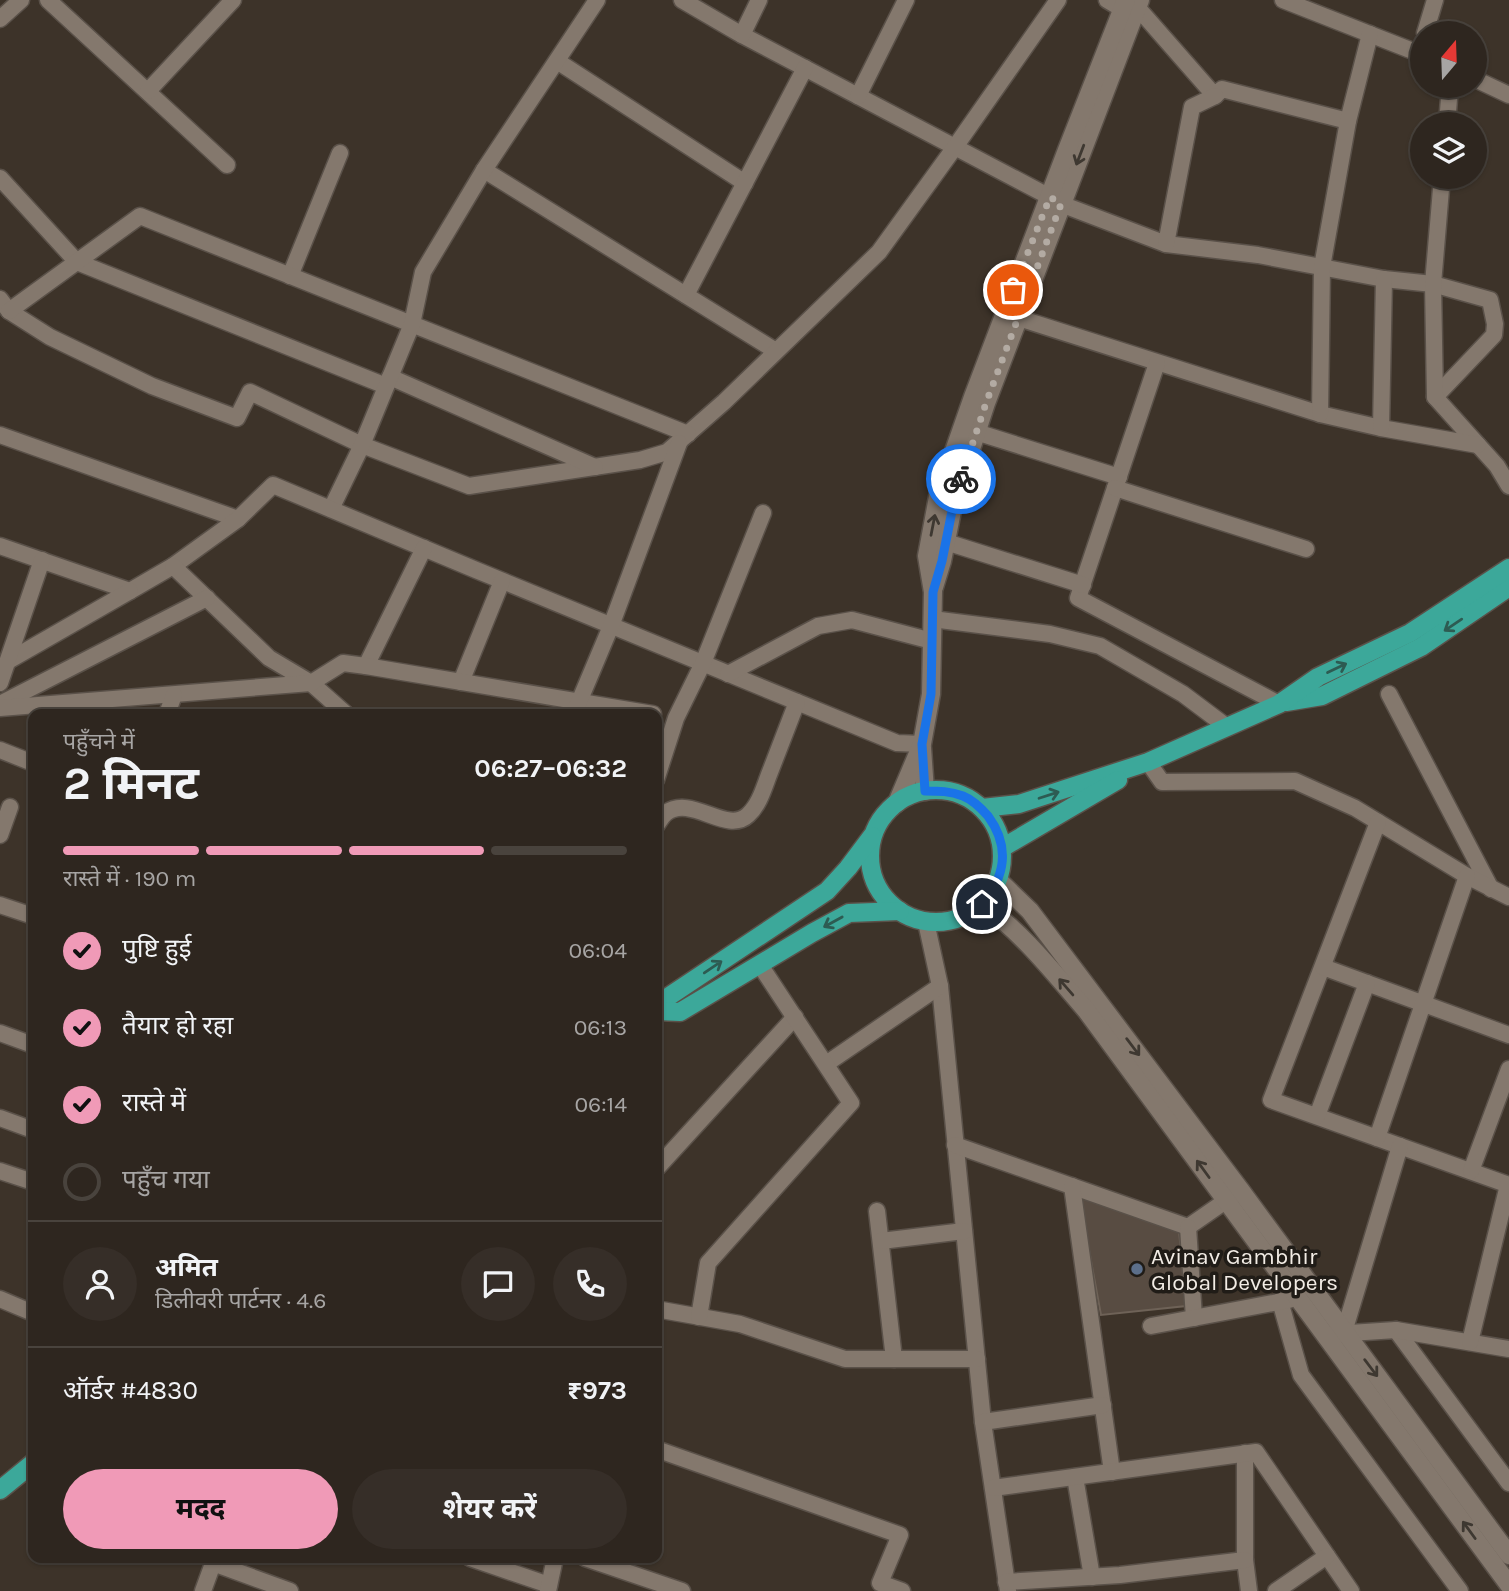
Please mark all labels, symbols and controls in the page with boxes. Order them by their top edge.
north arrow [1410,21,1488,98]
map controls [1410,21,1487,189]
button: layers [1410,112,1487,189]
one-way arrow [1073,144,1086,166]
pin [983,260,1043,320]
icon: bag [994,271,1032,309]
courier [926,444,996,514]
icon: bike [942,460,980,498]
one-way arrow [926,514,940,537]
one-way arrow [1443,618,1463,632]
one-way arrow [1326,660,1347,674]
text: पहुँचने में [63,728,135,755]
text: 06:27–06:32 [474,753,627,784]
text: 2 मिनट [63,757,199,811]
one-way arrow [1037,787,1059,800]
text: रास्ते में · 190 m [63,865,196,892]
pin [952,874,1012,934]
icon: home [963,885,1001,923]
one-way arrow [824,915,844,929]
icon: check [63,932,101,970]
text: पुष्टि हुई [122,933,191,964]
text: 06:04 [568,937,627,964]
one-way arrow [703,960,722,974]
one-way arrow [1058,978,1074,996]
icon: check [63,1009,101,1047]
text: तैयार हो रहा [122,1010,233,1041]
text: 06:13 [574,1014,627,1041]
one-way arrow [1125,1038,1140,1057]
icon: check [63,1086,101,1124]
text: रास्ते में [122,1087,186,1118]
text: 06:14 [574,1091,627,1118]
one-way arrow [1196,1160,1210,1179]
text: पहुँच गया [122,1164,210,1195]
place label: Avinav Gambhir Global Developers [1151,1243,1338,1296]
button: person [63,1247,137,1321]
button: chat [461,1247,535,1321]
button: phone [553,1247,627,1321]
text: अमित [155,1252,218,1283]
marker: Avinav Gambhir Global Developers [1129,1261,1145,1277]
text: डिलीवरी पार्टनर · 4.6 [155,1287,326,1314]
one-way arrow [1363,1358,1378,1377]
text: ऑर्डर #4830 [63,1375,198,1406]
text: ₹973 [567,1375,627,1406]
button: मदद [63,1469,338,1549]
button: शेयर करें [352,1469,627,1549]
one-way arrow [1461,1521,1476,1539]

